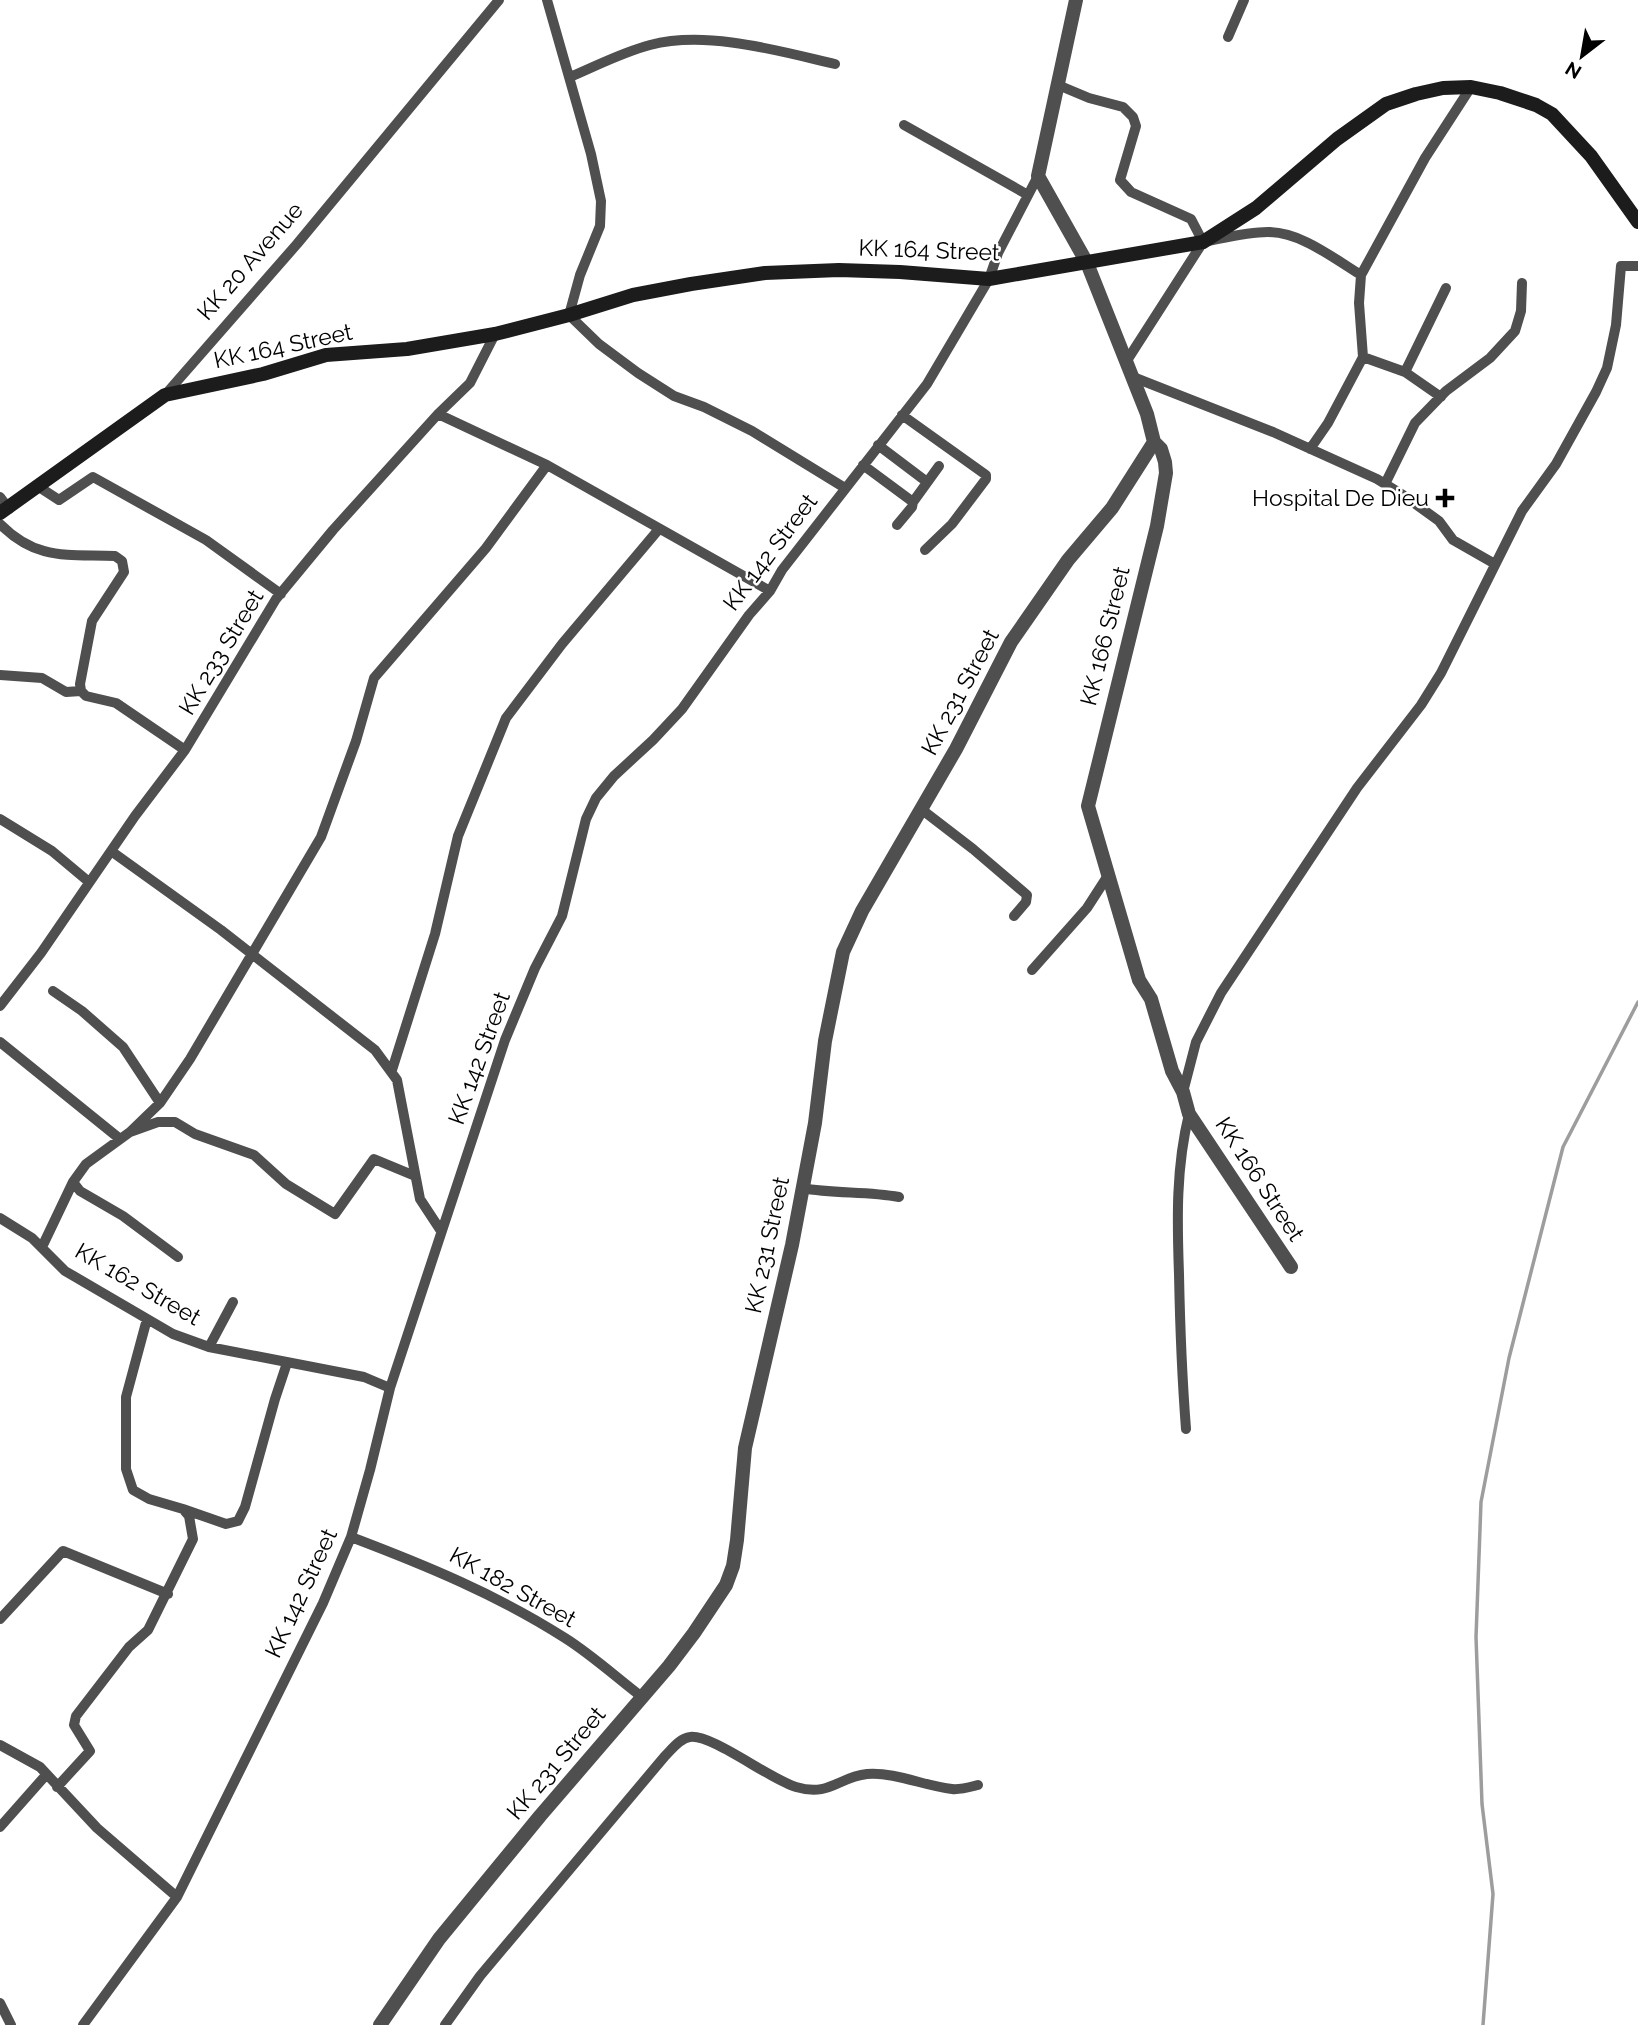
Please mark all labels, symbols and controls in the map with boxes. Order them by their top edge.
north arrow [1547,21,1617,91]
text: N [1561,57,1585,84]
street label: KK 20 Avenue [191,196,308,325]
street label: KK 164 Street [858,234,1000,265]
street label: KK 164 Street [211,318,355,373]
place label: Hospital De Dieu [1252,484,1429,511]
street label: KK 142 Street [717,488,822,615]
marker: Hospital De Dieu [1435,488,1455,508]
street label: KK 166 Street [1074,563,1135,708]
street label: KK 233 Street [173,584,269,719]
street label: KK 231 Street [915,624,1004,759]
street label: KK 142 Street [442,988,515,1128]
street label: KK 166 Street [1210,1112,1311,1246]
street label: KK 231 Street [739,1174,794,1316]
street label: KK 162 Street [71,1237,206,1331]
street label: KK 142 Street [259,1524,342,1662]
street label: KK 182 Street [445,1541,581,1633]
street label: KK 231 Street [501,1701,611,1825]

